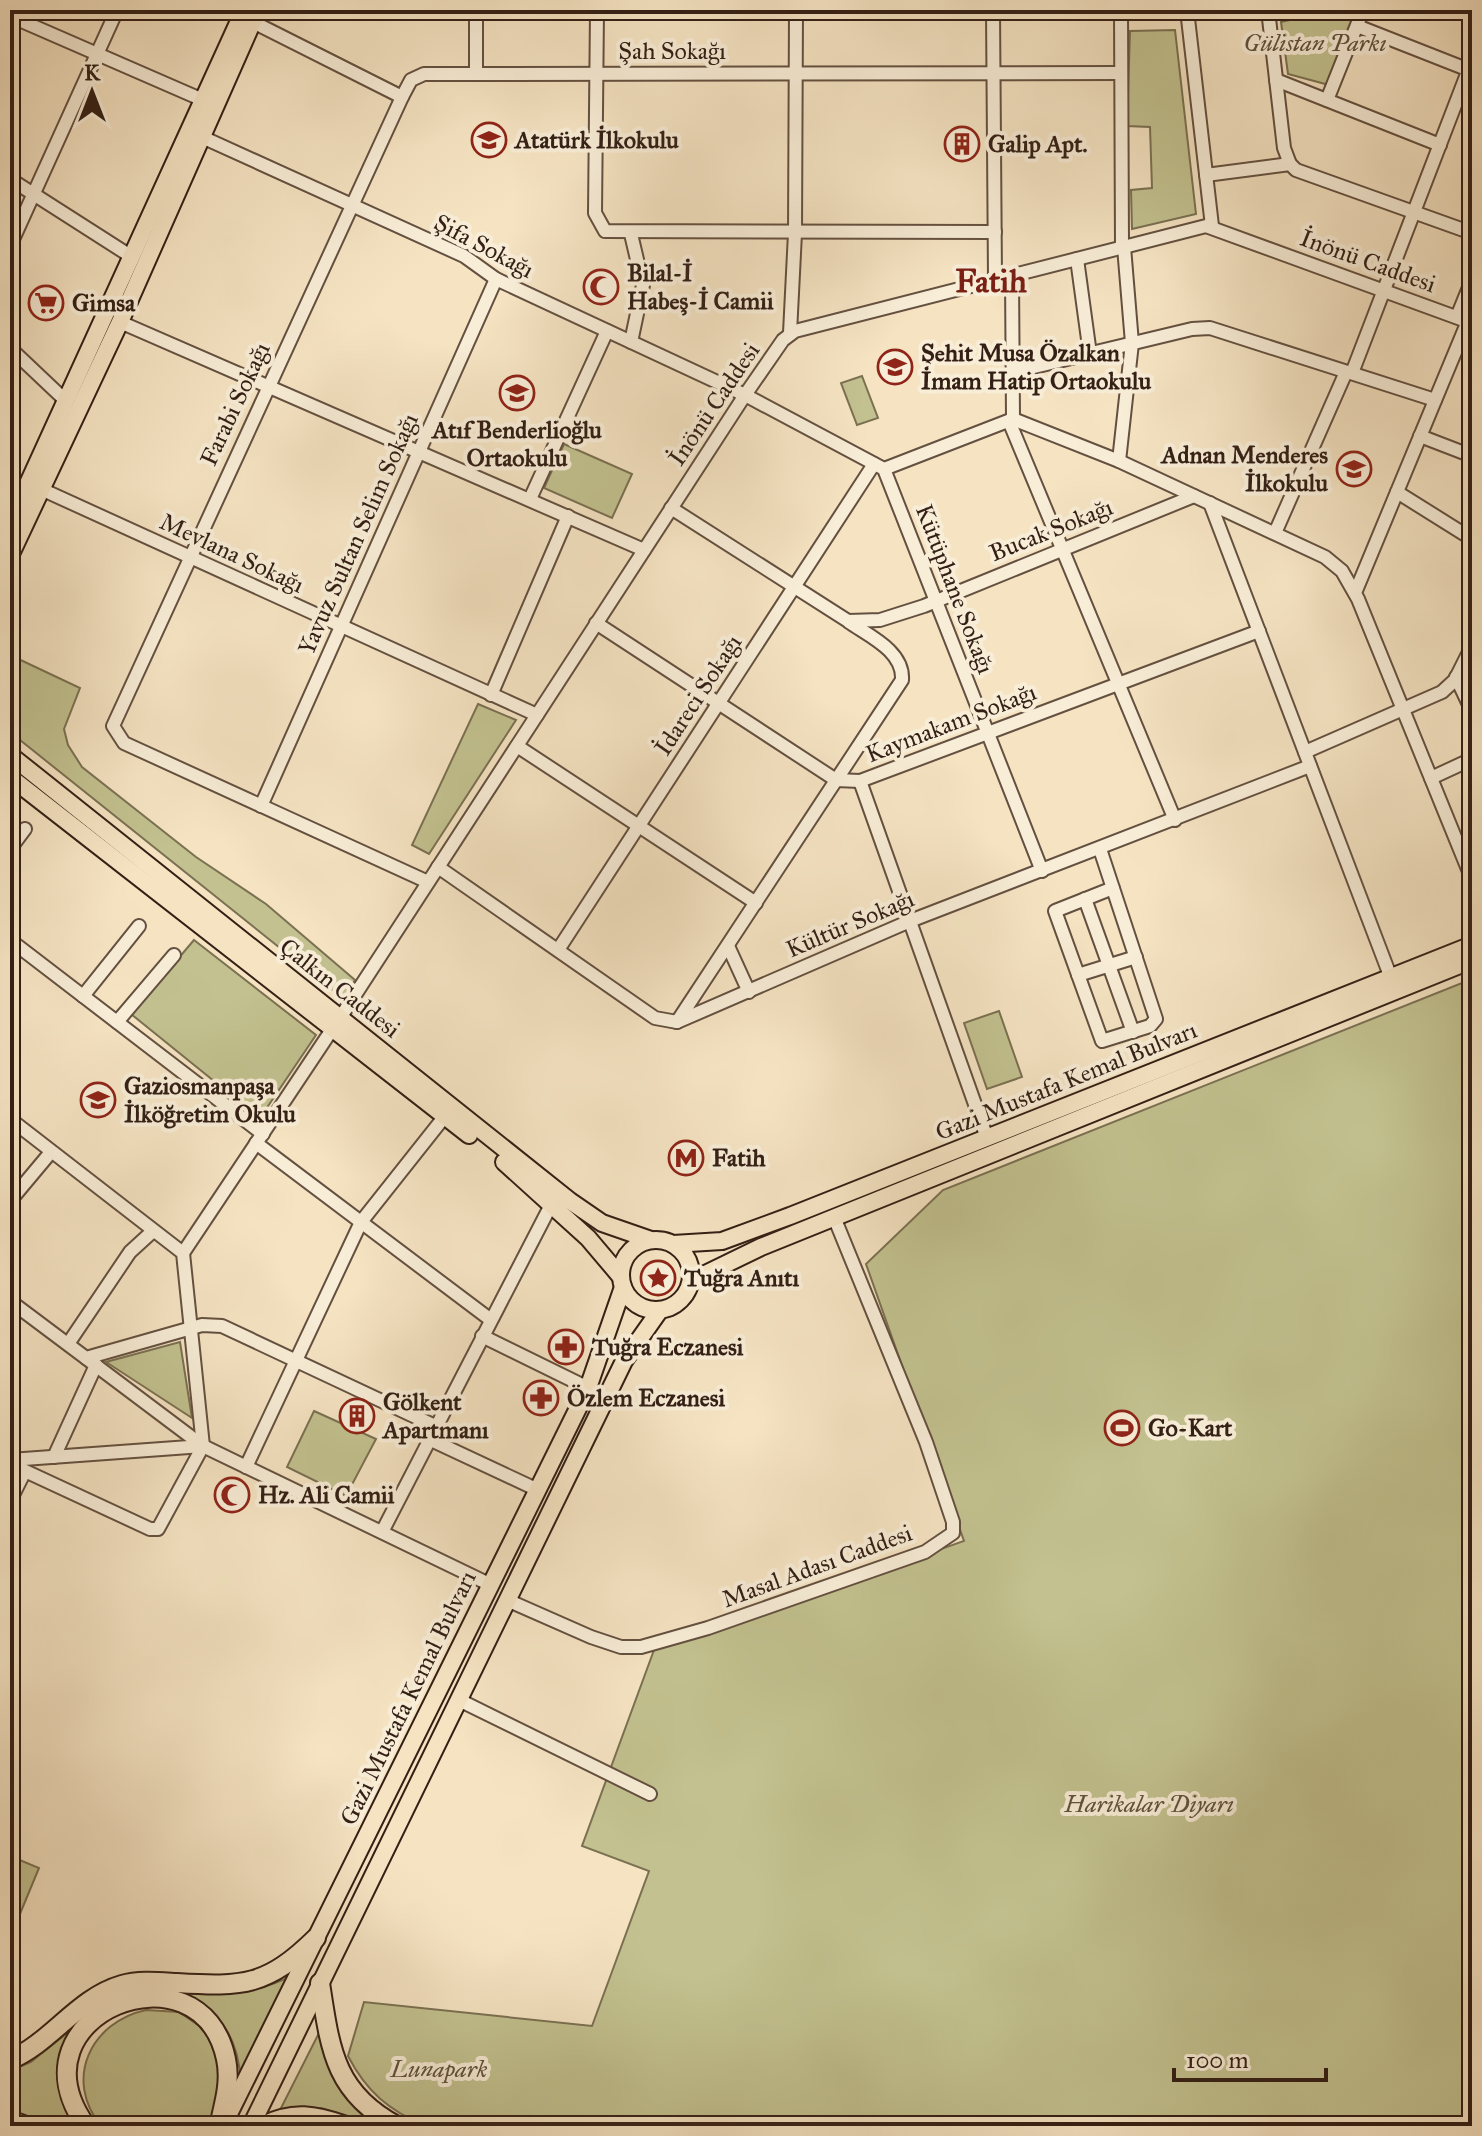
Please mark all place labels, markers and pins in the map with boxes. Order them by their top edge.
school or university icon: Atatürk İlkokulu [470,121,508,159]
place label: Atatürk İlkokulu [513,125,679,155]
building icon: Galip Apt. [943,125,981,163]
place label: Galip Apt. [988,129,1088,159]
place label: Bilal-İ Habeş-İ Camii [627,258,774,316]
mosque icon: Bilal-İ Habeş-İ Camii [582,268,620,306]
supermarket icon: Gimsa [27,284,65,322]
place label: Gimsa [72,288,136,318]
place label: Şehit Musa Özalkan İmam Hatip Ortaokulu [921,338,1151,396]
school or university icon: Şehit Musa Özalkan İmam Hatip Ortaokulu [876,348,914,386]
school or university icon: Atıf Benderlioğlu Ortaokulu [498,374,536,412]
place label: Atıf Benderlioğlu Ortaokulu [430,415,602,473]
place label: Adnan Menderes İlkokulu [1160,440,1328,498]
school or university icon: Adnan Menderes İlkokulu [1335,450,1373,488]
place label: Gaziosmanpaşa İlköğretim Okulu [124,1071,296,1129]
school or university icon: Gaziosmanpaşa İlköğretim Okulu [79,1081,117,1119]
metro station icon: Fatih [667,1139,705,1177]
place label: Fatih [712,1143,766,1173]
place icon: Tuğra Anıtı [639,1259,677,1297]
place label: Tuğra Anıtı [683,1263,800,1293]
pharmacy icon: Tuğra Eczanesi [547,1328,585,1366]
place label: Tuğra Eczanesi [591,1332,744,1362]
pharmacy icon: Özlem Eczanesi [522,1379,560,1417]
place label: Özlem Eczanesi [567,1383,725,1413]
place label: Gölkent Apartmanı [381,1387,489,1445]
building icon: Gölkent Apartmanı [338,1397,376,1435]
sports icon: Go-Kart [1103,1409,1141,1447]
place label: Go-Kart [1148,1413,1233,1443]
mosque icon: Hz. Ali Camii [213,1476,251,1514]
place label: Hz. Ali Camii [258,1480,395,1510]

